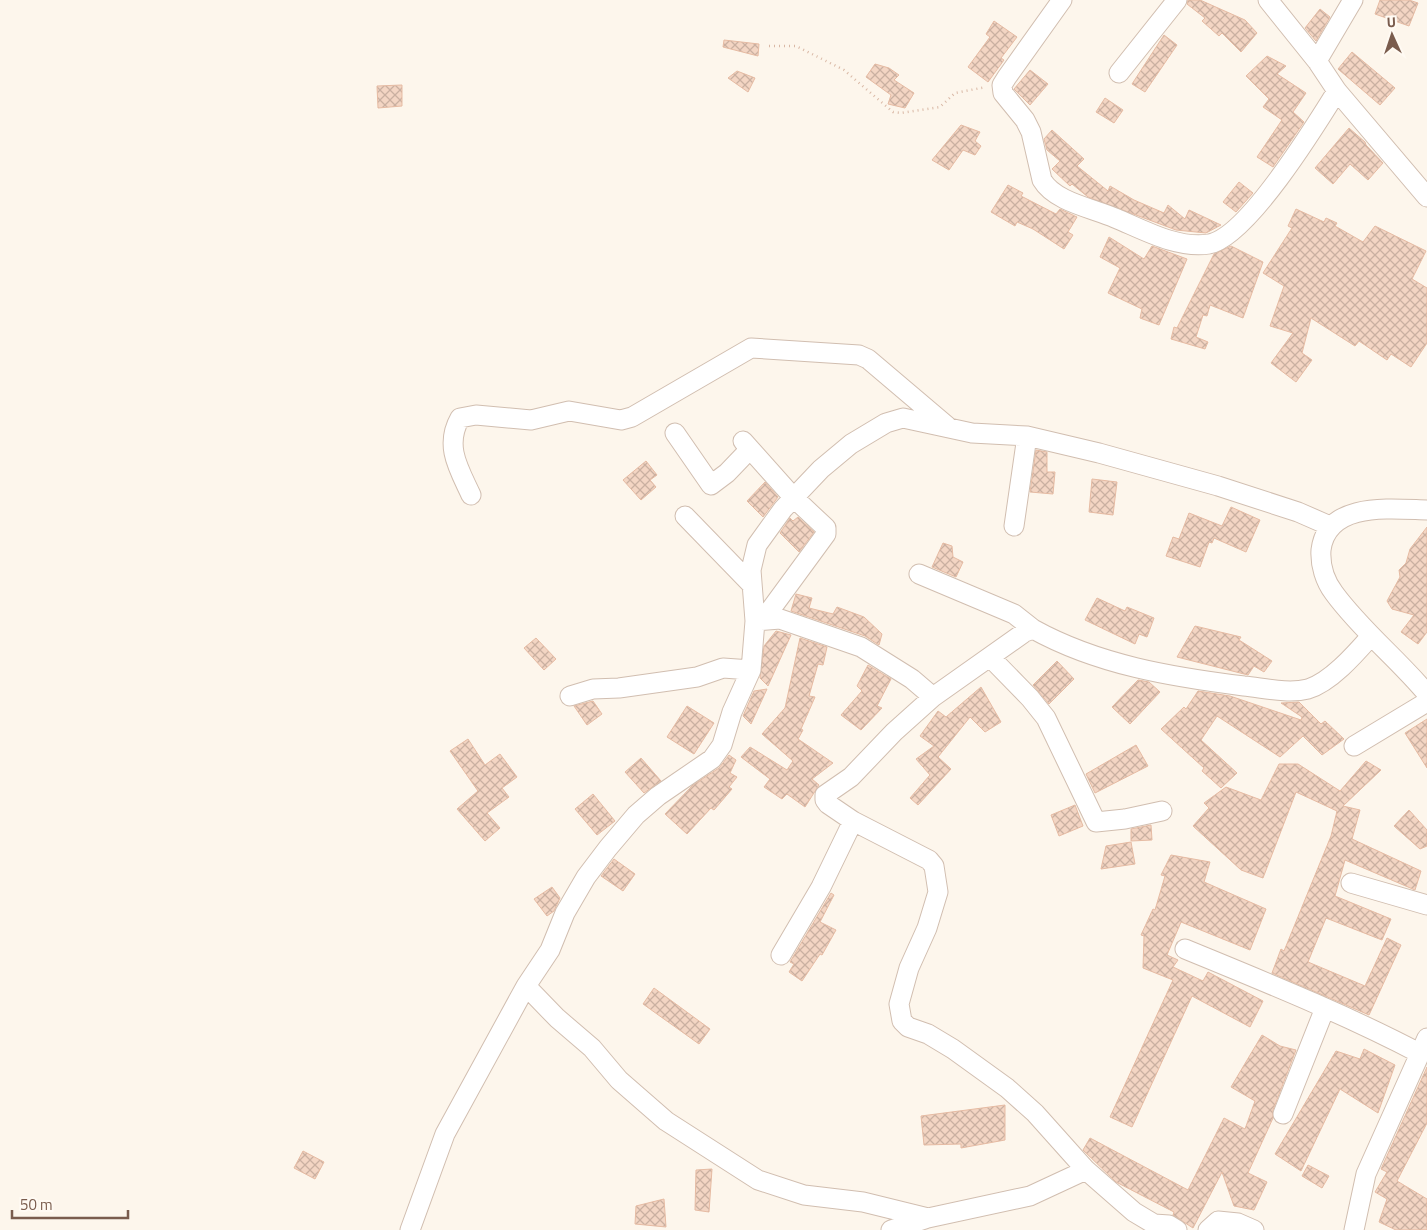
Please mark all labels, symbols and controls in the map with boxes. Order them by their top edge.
north arrow [1367,10,1417,60]
text: U [1386,11,1396,32]
scale bar [12,1188,129,1220]
text: 50 m [20,1193,53,1216]

